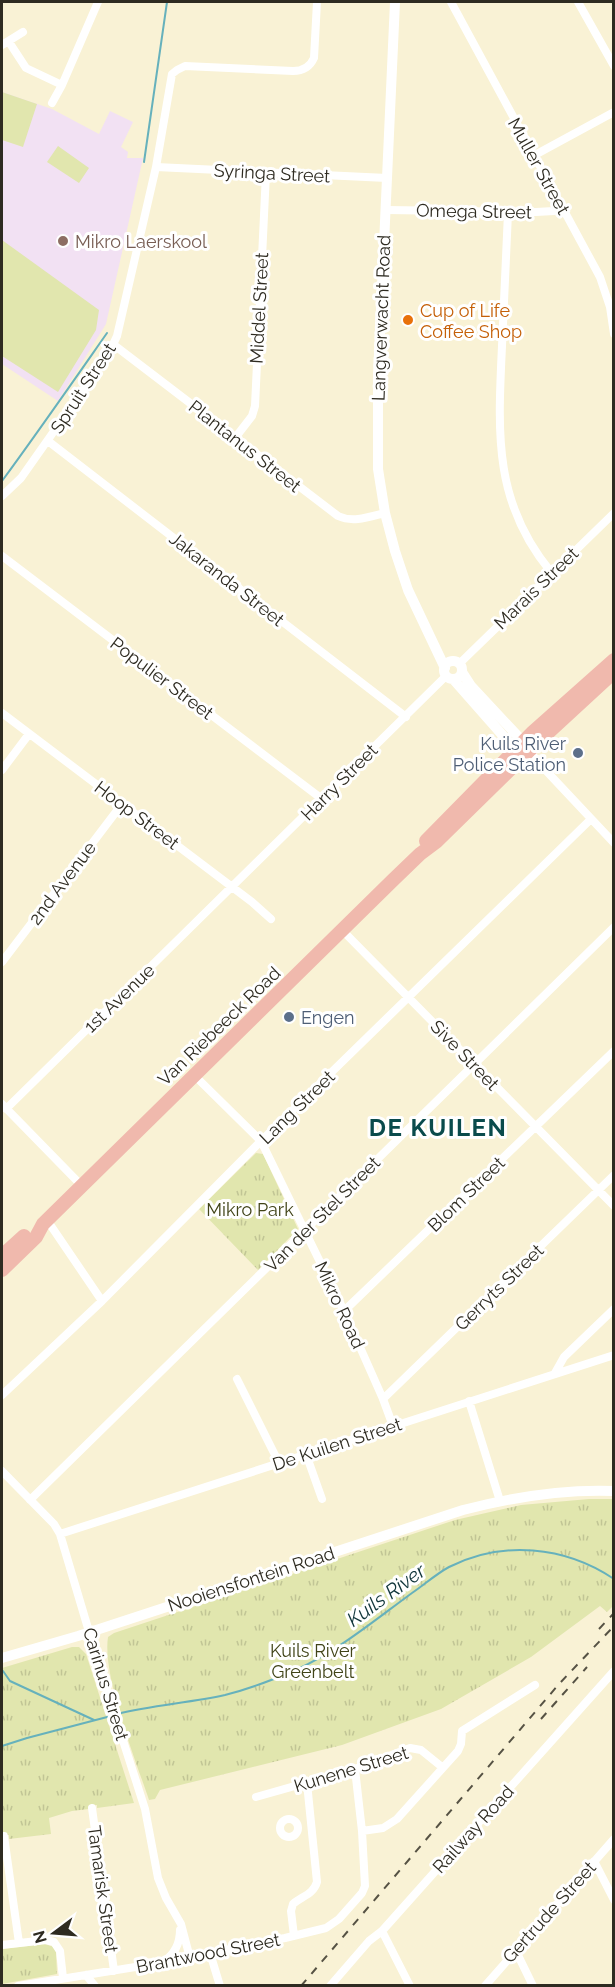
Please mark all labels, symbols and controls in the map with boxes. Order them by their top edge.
street label: Muller Street [504,114,574,218]
street label: Syringa Street [213,159,331,187]
street label: Omega Street [416,199,532,223]
place label: Mikro Laerskool [75,231,207,252]
marker: Mikro Laerskool [56,234,70,248]
street label: Langverwacht Road [368,234,394,402]
street label: Middel Street [246,252,272,364]
place label: Cup of Life Coffee Shop [420,300,522,342]
marker: Cup of Life Coffee Shop [401,313,415,327]
street label: Spruit Street [46,339,120,437]
street label: Plantanus Street [185,396,305,496]
street label: Jakaranda Street [165,528,289,630]
street label: Marais Street [490,543,582,633]
street label: Populier Street [106,633,218,723]
place label: Kuils River Police Station [453,733,567,775]
street label: Harry Street [296,739,382,825]
marker: Kuils River Police Station [571,746,585,760]
street label: Hoop Street [91,776,183,854]
street label: 2nd Avenue [24,837,100,929]
street label: 1st Avenue [79,959,159,1037]
street label: Van Riebeeck Road [154,962,284,1090]
place label: Engen [301,1007,355,1028]
marker: Engen [282,1010,296,1024]
street label: Sive Street [426,1016,504,1094]
street label: Lang Street [255,1066,339,1148]
district label: DE KUILEN [369,1113,507,1142]
street label: Van der Stel Street [260,1152,384,1276]
street label: Blom Street [423,1152,509,1236]
park label: Mikro Park [206,1199,294,1220]
street label: Gerryts Street [450,1239,548,1335]
street label: Mikro Road [311,1258,369,1352]
street label: De Kuilen Street [270,1413,404,1475]
street label: Nooiensfontein Road [165,1542,337,1616]
water label: Kuils River [342,1558,431,1631]
street label: Carinus Street [79,1625,133,1743]
park label: Kuils River Greenbelt [270,1640,357,1682]
street label: Kunene Street [291,1742,411,1796]
street label: Railway Road [428,1781,518,1877]
street label: Tamarisk Street [84,1824,122,1954]
street label: Gertrude Street [498,1857,600,1967]
north arrow [24,1903,84,1963]
text: N [29,1929,51,1945]
street label: Brantwood Street [134,1929,282,1977]

